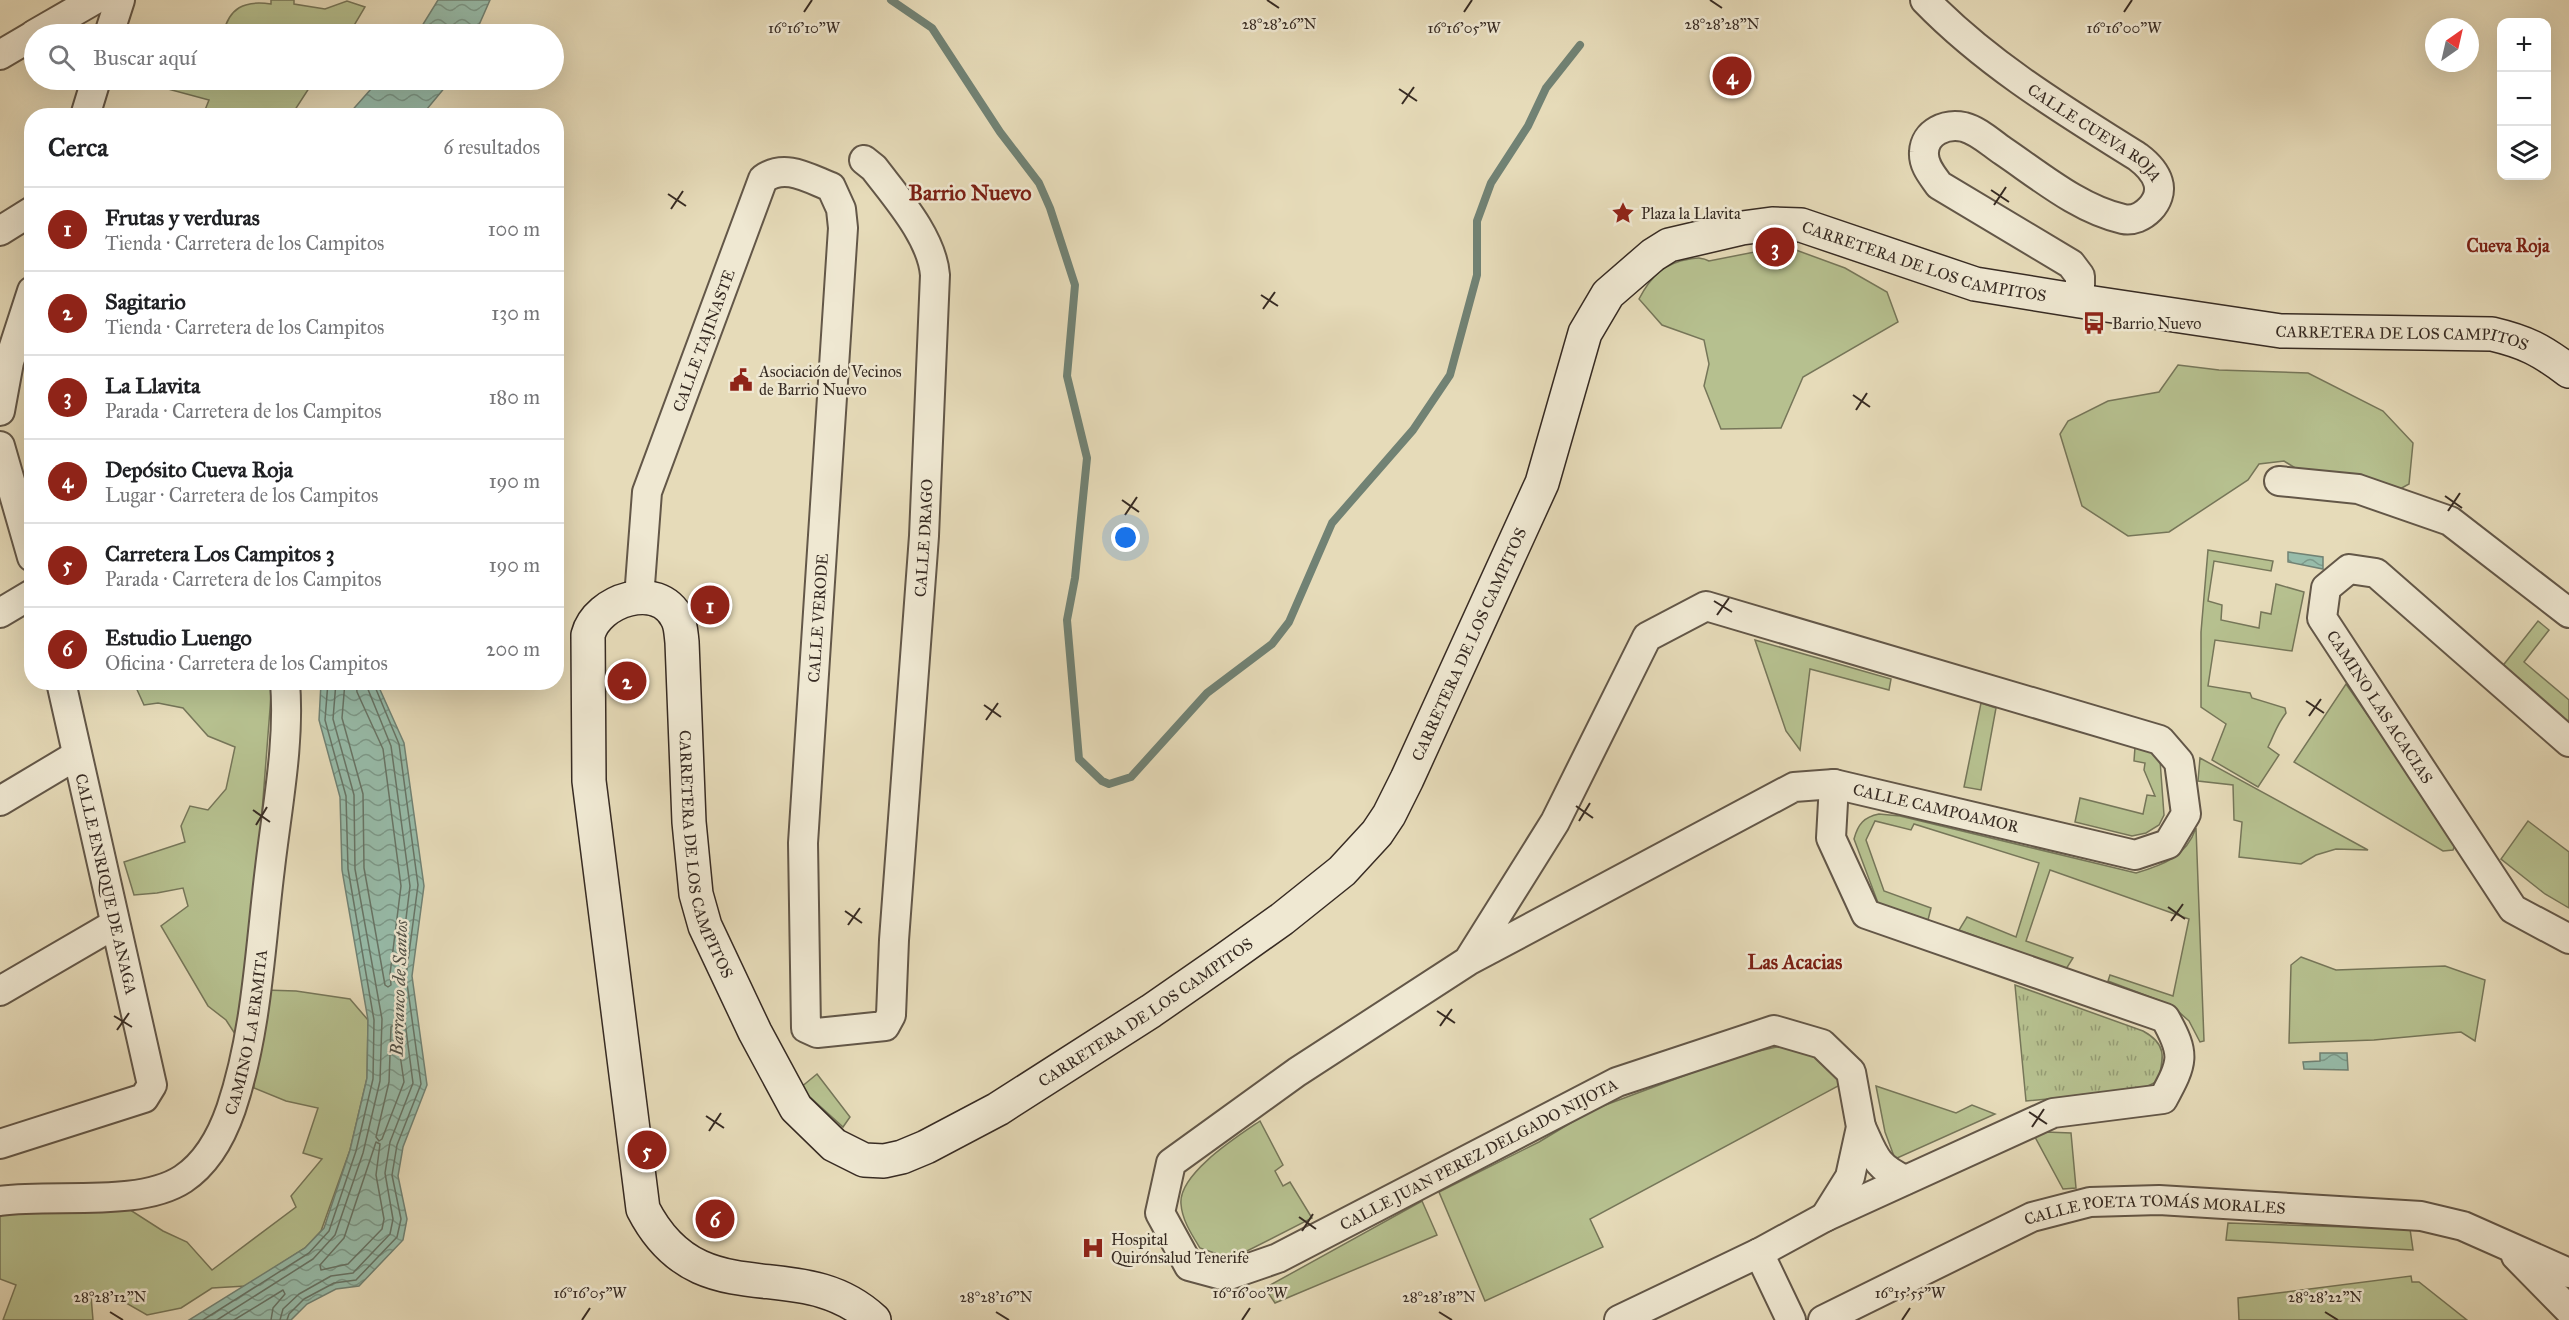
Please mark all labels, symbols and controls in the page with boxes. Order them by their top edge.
text: 28°28'26"N [1242,15,1317,33]
text: 28°28'28"N [1685,15,1760,33]
north arrow [2425,18,2479,72]
map controls [2497,18,2551,180]
button: + [2497,18,2551,72]
text: 16°16'10"W [768,19,841,37]
text: 16°16'05"W [1427,19,1501,37]
text: 16°16'00"W [2087,19,2162,37]
search box [24,24,564,90]
icon: search [45,41,78,74]
text: Buscar aquí [93,44,196,71]
pin: 4 [1712,54,1752,98]
button: − [2497,72,2551,126]
street label: CALLE CUEVA ROJA [2024,79,2166,185]
button: layers [2497,126,2551,180]
text: Cerca [48,131,108,163]
text: 6 resultados [443,135,540,159]
district label: Barrio Nuevo [909,179,1032,206]
place icon: Plaza la Llavita [1610,200,1636,226]
text: Frutas y verduras [105,204,260,231]
place label: Plaza la Llavita [1641,204,1741,223]
text: 1 [64,217,71,241]
text: 100 m [488,217,540,241]
street label: CARRETERA DE LOS CAMPITOS [1800,217,2048,305]
pin: 3 [1756,224,1794,270]
text: Tienda · Carretera de los Campitos [105,231,384,255]
district label: Cueva Roja [2466,235,2550,258]
street label: CALLE TAJINASTE [668,266,738,414]
text: Sagitario [105,288,186,315]
text: 2 [63,301,72,325]
text: 130 m [491,301,540,325]
bus stop icon: Barrio Nuevo [2081,310,2107,336]
place label: Barrio Nuevo [2112,314,2201,333]
text: Tienda · Carretera de los Campitos [105,315,384,339]
street label: CARRETERA DE LOS CAMPITOS [2274,321,2531,354]
place label: Asociación de Vecinos de Barrio Nuevo [758,362,902,399]
public building icon: Asociación de Vecinos de Barrio Nuevo [728,367,754,393]
text: La Llavita [105,372,200,399]
text: 3 [64,385,72,409]
text: 180 m [489,385,540,409]
text: Parada · Carretera de los Campitos [105,399,382,423]
text: Depósito Cueva Roja [105,456,293,483]
text: 4 [62,469,73,493]
text: 190 m [489,469,540,493]
street label: CALLE DRAGO [910,479,936,598]
text: Lugar · Carretera de los Campitos [105,483,378,507]
your location [1111,523,1140,552]
street label: CARRETERA DE LOS CAMPITOS [1407,525,1530,764]
text: Carretera Los Campitos 3 [105,540,335,567]
text: 5 [63,553,72,577]
text: 190 m [489,553,540,577]
street label: CALLE VERODE [804,553,832,683]
text: Parada · Carretera de los Campitos [105,567,382,591]
pin: 1 [690,582,730,628]
text: Estudio Luengo [105,624,252,651]
street label: CAMINO LAS ACACIAS [2323,626,2437,787]
text: 6 [62,637,73,661]
text: 200 m [486,637,540,661]
text: Oficina · Carretera de los Campitos [105,651,388,675]
pin: 2 [608,658,646,704]
street label: CARRETERA DE LOS CAMPITOS [676,730,738,981]
street label: CALLE ENRIQUE DE ANAGA [71,772,141,997]
street label: CALLE CAMPOAMOR [1851,780,2022,837]
water label: Barranco de Santos [386,919,412,1057]
street label: CARRETERA DE LOS CAMPITOS [1034,933,1256,1090]
street label: CAMINO LA ERMITA [220,948,271,1117]
district label: Las Acacias [1748,950,1843,974]
street label: CALLE JUAN PEREZ DELGADO NIJOTA [1336,1074,1621,1234]
pin: 5 [628,1128,666,1172]
street label: CALLE POETA TOMÁS MORALES [2021,1190,2286,1229]
pin: 6 [696,1196,734,1242]
place label: Hospital Quirónsalud Tenerife [1111,1230,1249,1267]
hospital icon: Hospital Quirónsalud Tenerife [1080,1235,1106,1261]
text: 16°16'05"W [553,1284,627,1302]
text: 16°16'00"W [1213,1284,1288,1302]
text: 16°15'55"W [1875,1284,1946,1302]
text: 28°28'12"N [74,1288,147,1306]
text: 28°28'16"N [959,1288,1033,1306]
text: 28°28'18"N [1402,1288,1476,1306]
text: 28°28'22"N [2288,1288,2362,1306]

